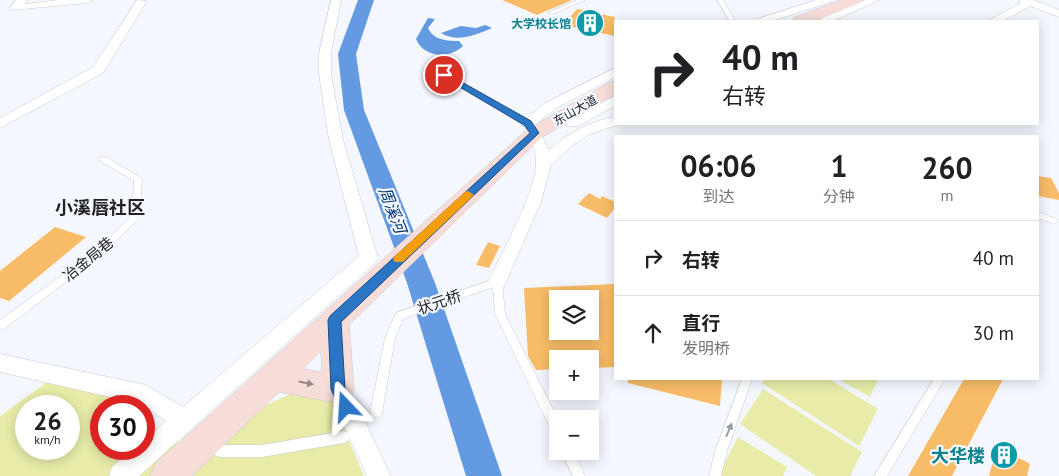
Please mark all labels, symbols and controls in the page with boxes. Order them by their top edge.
building icon: 大学校长馆 [575,8,605,38]
place label: 大学校长馆 [511,16,571,31]
text: 40 m [722,34,799,80]
icon: right [639,40,704,105]
pin [423,54,465,96]
icon: arrive [430,61,458,89]
text: 右转 [722,82,766,110]
street label: 东山大道 [550,92,600,128]
text: 06:06 [680,146,757,185]
text: 1 [831,146,848,185]
text: 260 [922,148,973,187]
water label: 周溪河 [375,184,412,239]
text: m [941,185,954,205]
text: 到达 [703,186,735,206]
text: 分钟 [823,186,855,206]
district label: 小溪唇社区 [55,196,145,219]
street label: 冶金局巷 [59,233,117,285]
icon: right [639,244,667,272]
text: 40 m [973,246,1014,270]
text: 右转 [682,248,720,272]
street label: 状元桥 [415,286,463,318]
map controls [549,290,599,460]
button: layers [549,290,599,340]
text: 直行 [682,311,720,335]
icon: ahead [639,319,667,347]
text: 30 m [973,321,1014,345]
text: 发明桥 [682,338,730,358]
button: + [549,350,599,400]
one-way arrow [298,379,313,387]
position arrow [319,380,371,432]
speed limit sign: 30 [90,395,155,460]
text: 26 [33,405,62,437]
button: − [549,410,599,460]
one-way arrow [725,422,733,437]
text: km/h [34,432,61,447]
building icon: 大华楼 [989,440,1019,470]
place label: 大华楼 [931,444,985,467]

